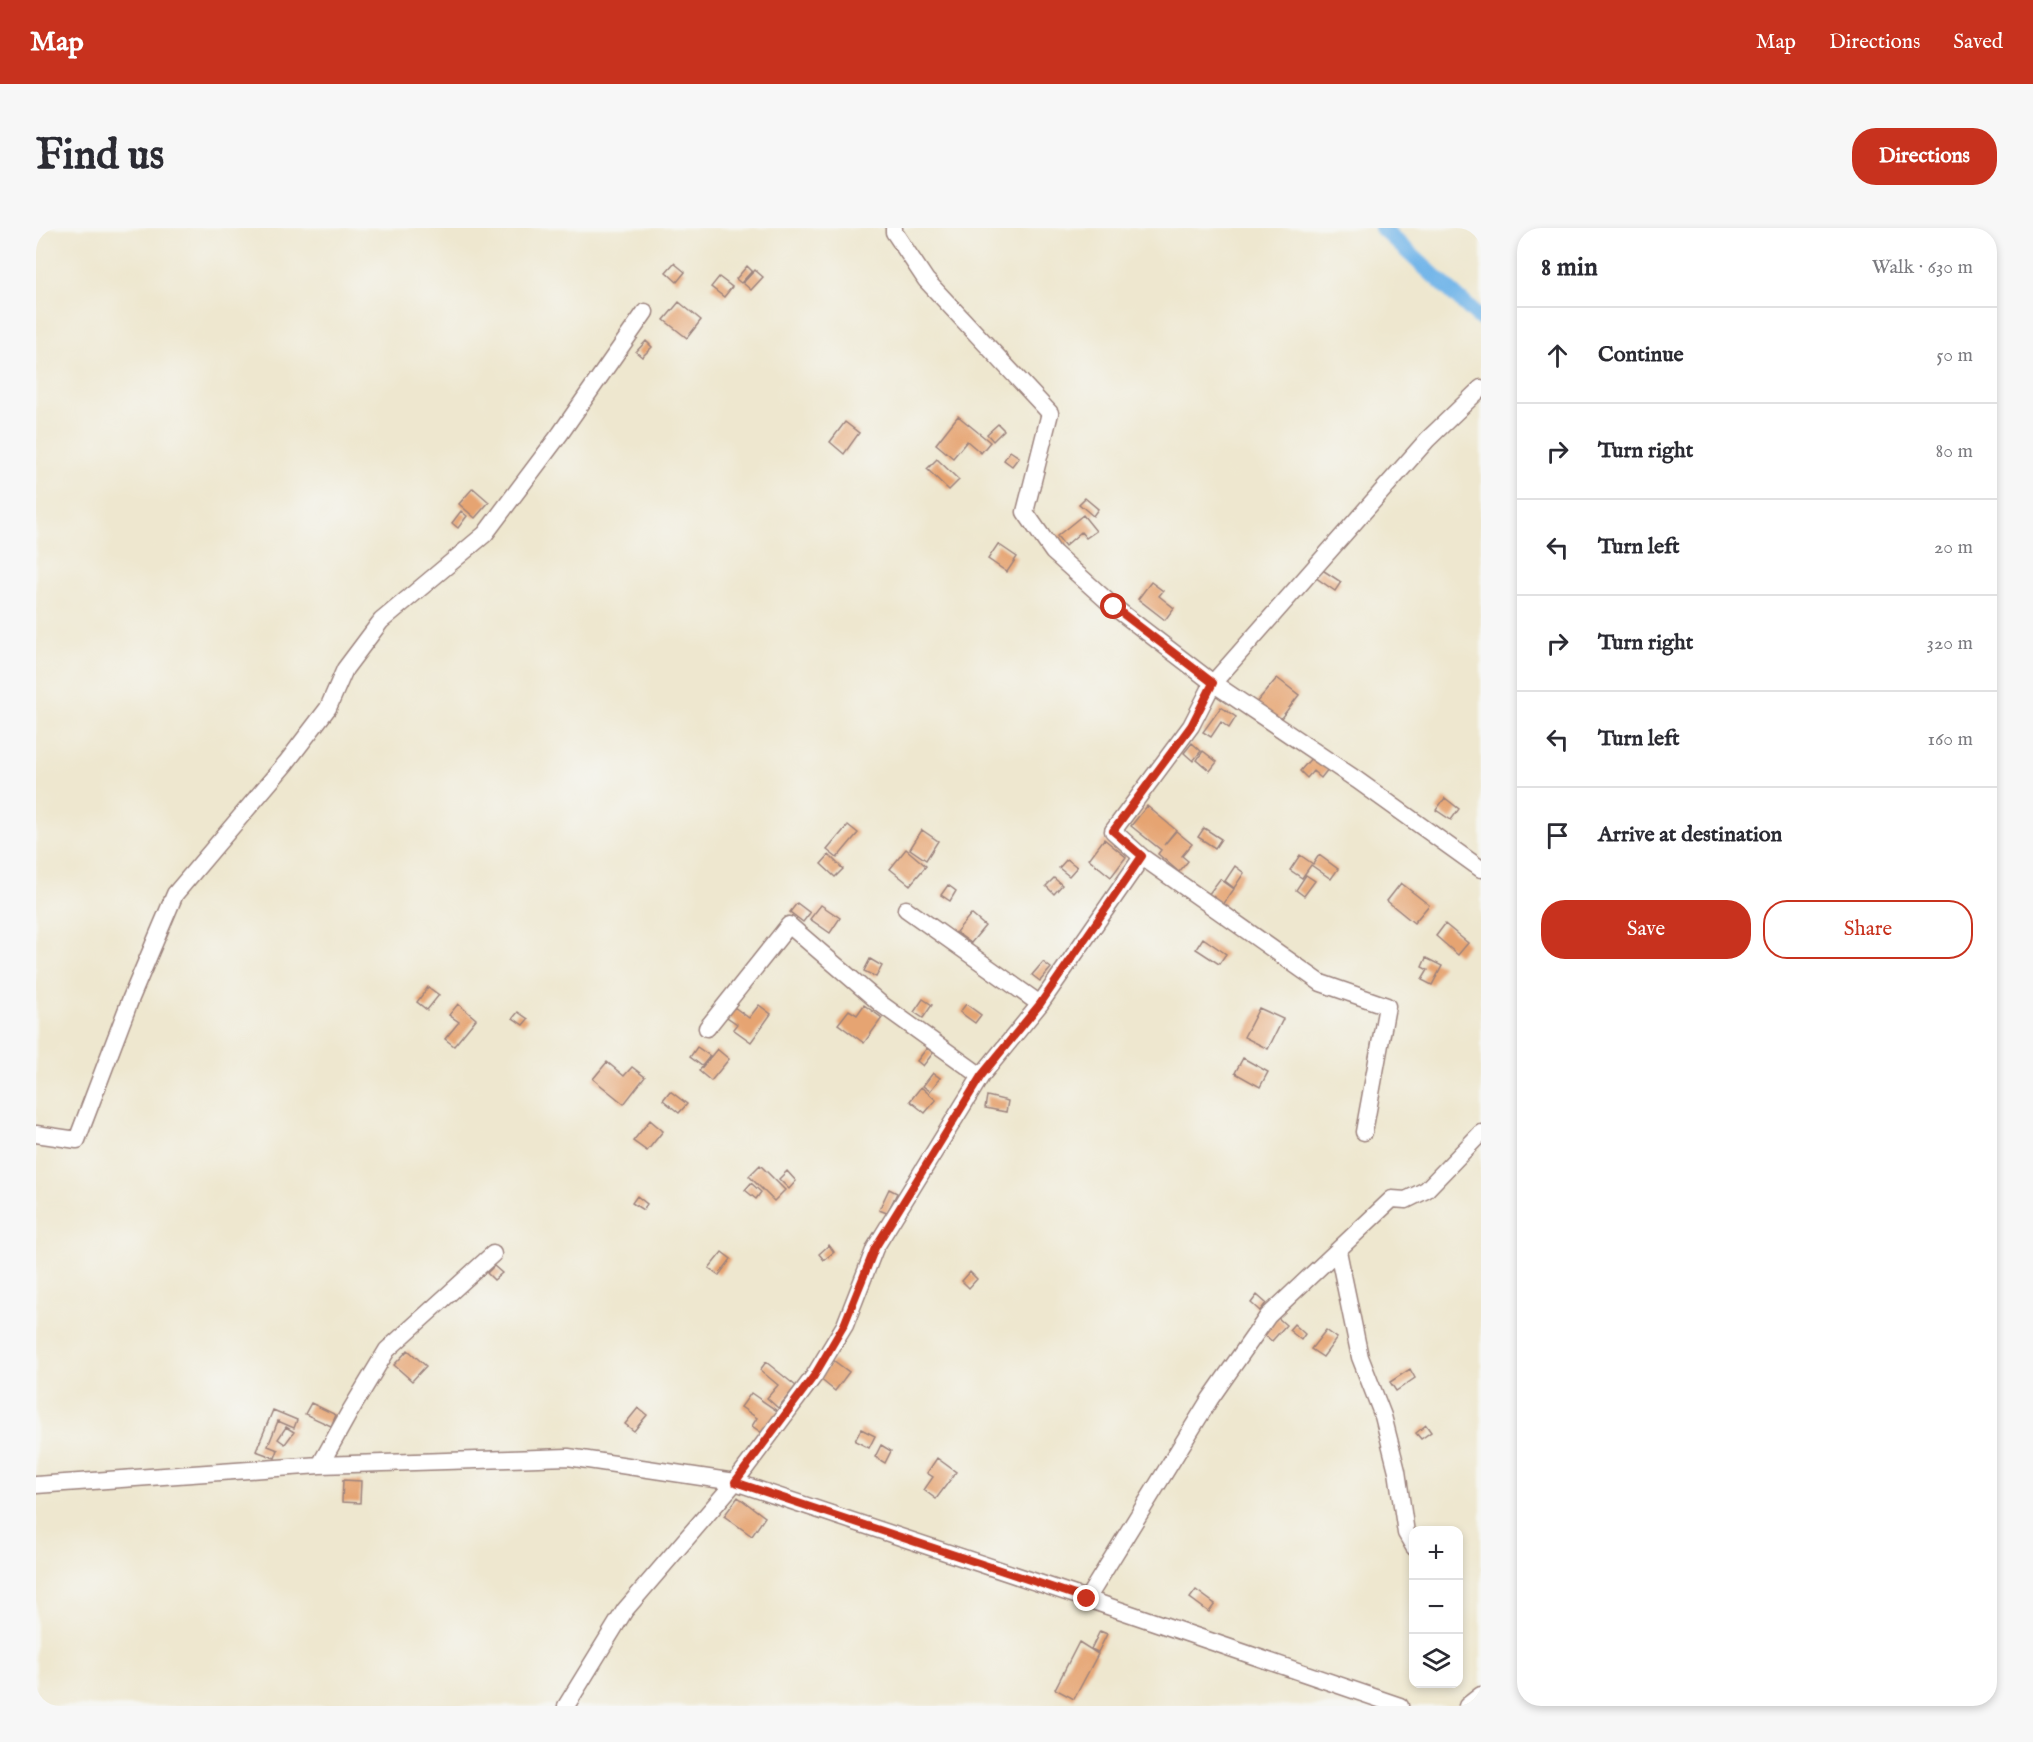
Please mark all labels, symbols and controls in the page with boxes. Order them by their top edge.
text: Map [30,25,84,60]
text: Map [1756,29,1796,56]
text: Directions [1829,29,1920,56]
text: Saved [1953,29,2003,56]
button: Directions [1852,128,1997,185]
text: Find us [36,130,164,183]
text: 8 min [1541,251,1598,284]
text: Walk · 630 m [1872,255,1973,280]
icon: ahead [1541,339,1574,372]
text: Continue [1598,341,1684,369]
text: 50 m [1936,343,1973,368]
icon: right [1541,435,1574,468]
text: Turn right [1598,437,1693,465]
text: 80 m [1936,439,1973,464]
icon: left [1541,531,1574,564]
text: Turn left [1598,533,1680,561]
text: 20 m [1934,535,1973,560]
route start [1100,593,1126,619]
icon: right [1541,627,1574,660]
text: Turn right [1598,629,1693,657]
text: 320 m [1927,631,1973,656]
icon: left [1541,723,1574,756]
text: Turn left [1598,725,1680,753]
text: 160 m [1927,727,1973,752]
icon: arrive [1541,819,1574,852]
text: Arrive at destination [1598,821,1782,849]
button: Save [1541,900,1751,959]
button: Share [1763,900,1973,959]
map controls [1409,1526,1463,1688]
button: + [1409,1526,1463,1580]
button: − [1409,1580,1463,1634]
route end [1073,1585,1099,1611]
button: layers [1409,1634,1463,1688]

